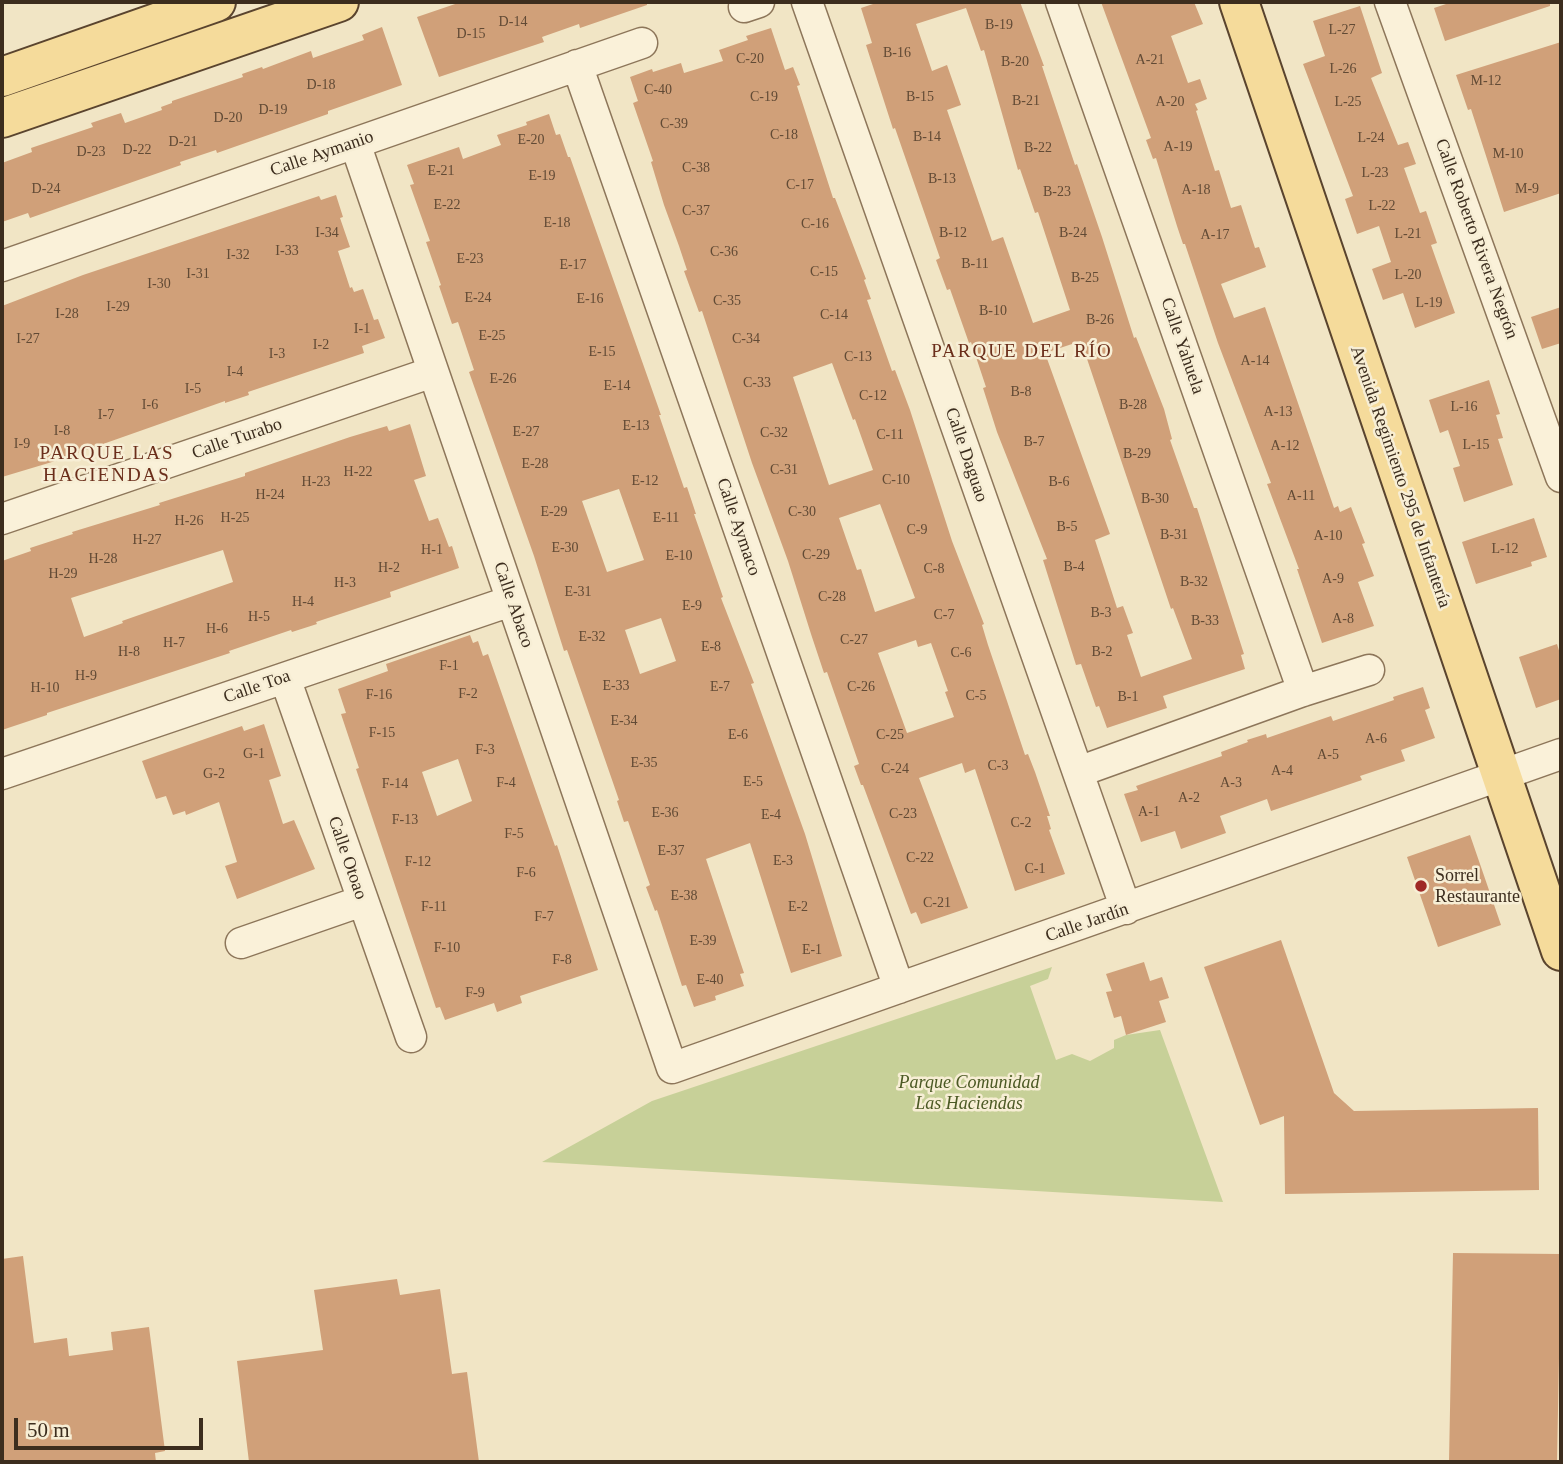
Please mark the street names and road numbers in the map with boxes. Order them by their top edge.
street label: Calle Aymanio [268,126,376,182]
street label: Calle Roberto Rivera Negrón [1430,136,1522,342]
street label: Calle Yahuela [1155,295,1209,397]
street label: Avenida Regimiento 295 de Infantería [1345,343,1455,611]
street label: Calle Daguao [940,405,992,505]
street label: Calle Turabo [189,414,285,464]
street label: Calle Aymaco [711,475,765,579]
street label: Calle Abaco [488,559,538,651]
street label: Calle Toa [221,666,293,708]
street label: Calle Otoao [323,814,371,902]
street label: Calle Jardín [1043,899,1131,947]

